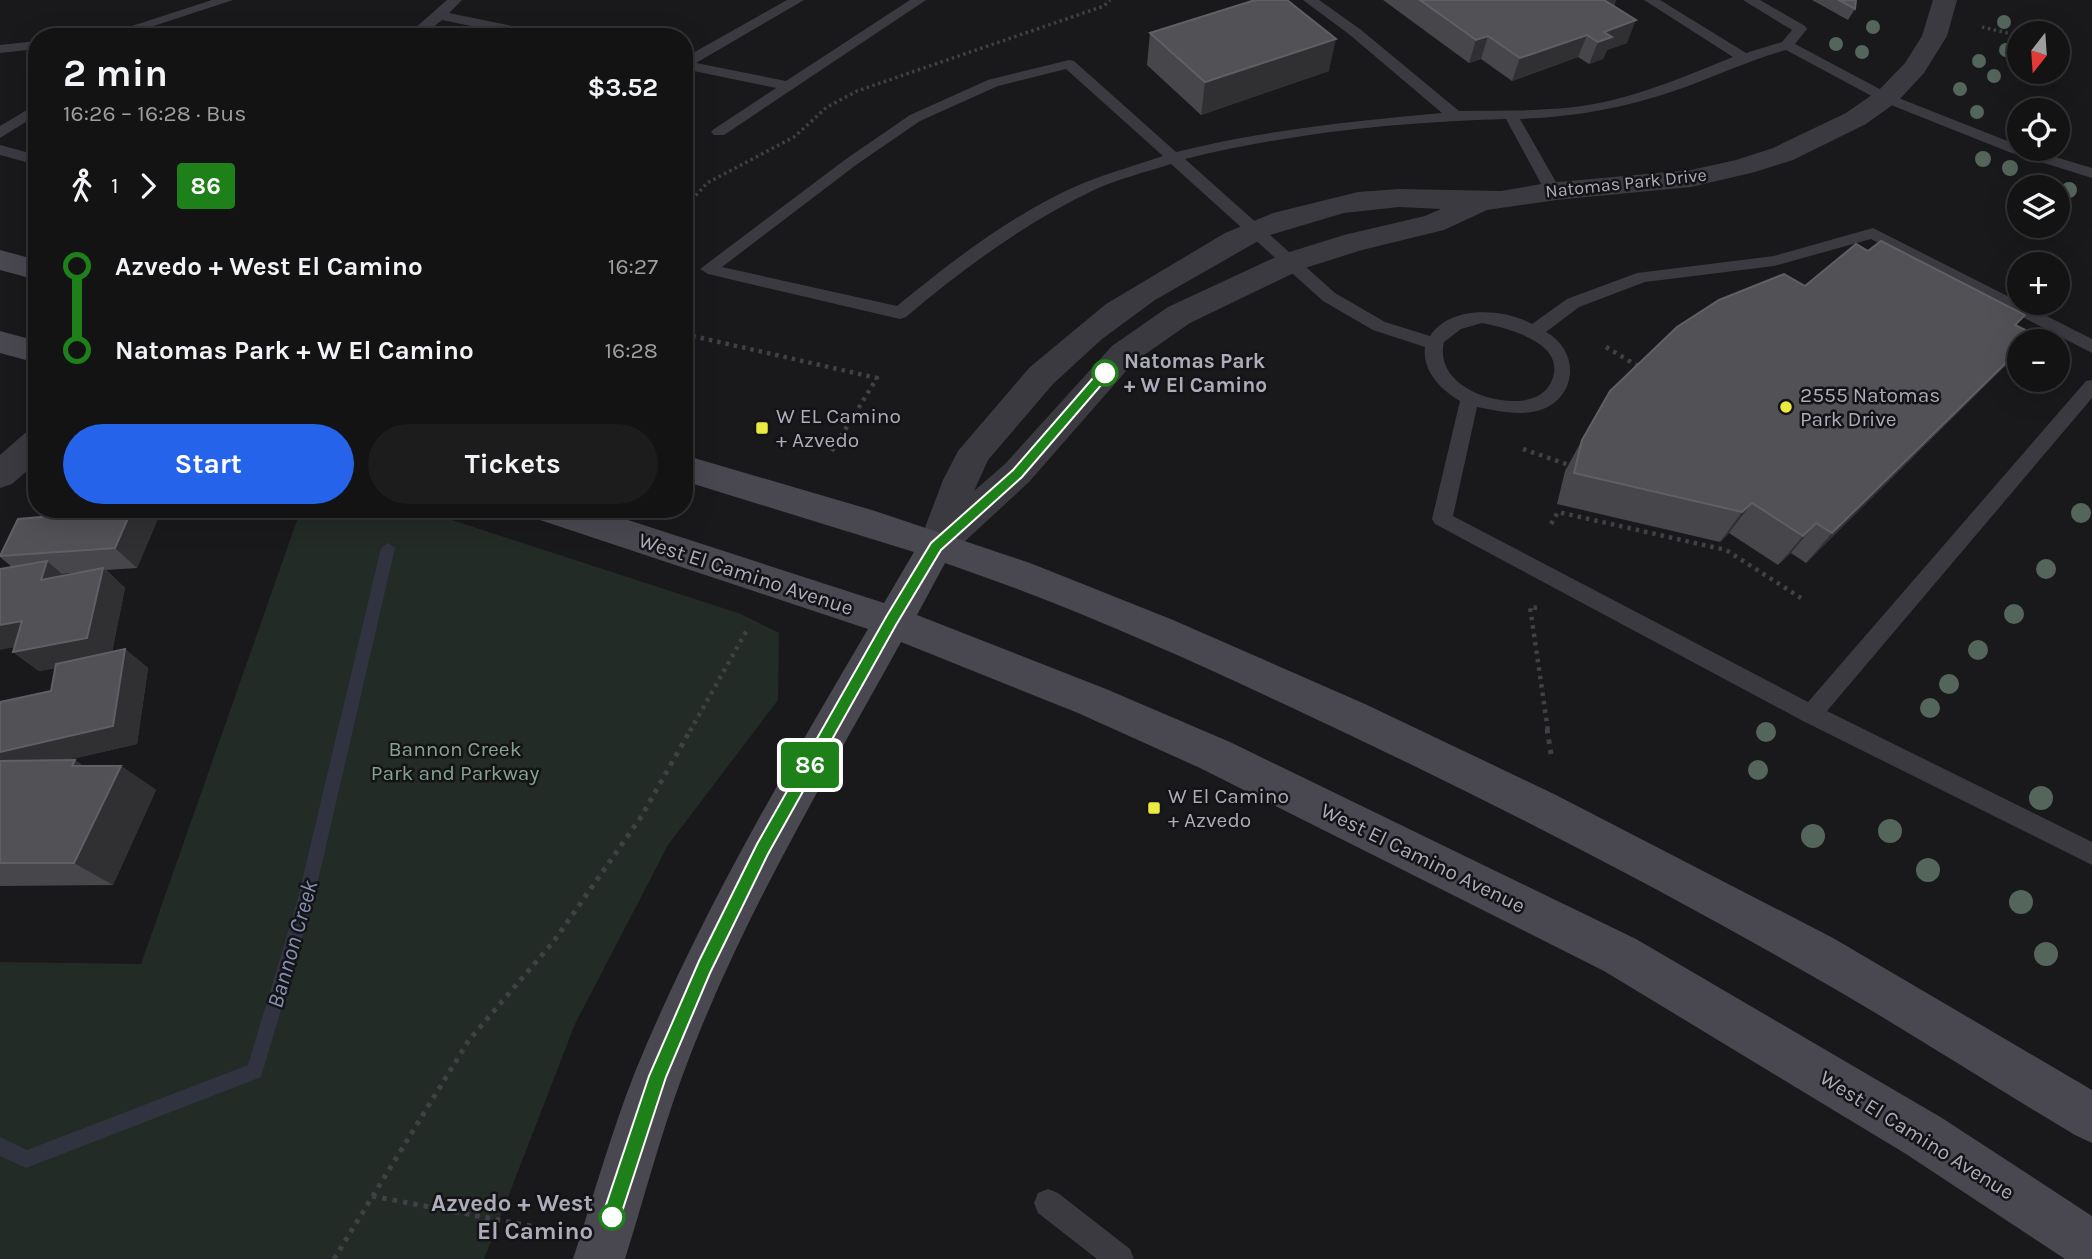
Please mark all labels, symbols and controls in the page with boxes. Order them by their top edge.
north arrow [2007,21,2070,84]
map controls [2007,21,2070,392]
text: 2 min [63,51,168,96]
text: $3.52 [587,72,658,103]
button: locate [2007,98,2070,161]
text: 16:26 – 16:28 · Bus [63,100,246,127]
street label: Natomas Park Drive [1544,164,1708,202]
icon: walk [63,167,101,205]
icon: forward [129,167,167,205]
text: 1 [111,172,119,199]
text: 86 [191,172,221,200]
button: layers [2007,175,2070,238]
text: Azvedo + West El Camino [115,251,423,282]
button: + [2007,252,2070,315]
text: 16:27 [608,253,658,280]
button: − [2007,329,2070,392]
text: Natomas Park + W El Camino [115,335,474,366]
text: 16:28 [604,337,658,364]
place label: Natomas Park + W El Camino [1124,349,1267,397]
marker: Natomas Park + W El Camino [1092,360,1118,386]
place label: 2555 Natomas Park Drive [1800,383,1940,431]
marker: 2555 Natomas Park Drive [1778,399,1794,415]
place label: W EL Camino + Azvedo [776,404,901,452]
marker: W EL Camino + Azvedo [754,420,770,436]
button: Start [63,424,354,504]
button: Tickets [368,424,658,504]
street label: West El Camino Avenue [636,528,856,620]
park label: Bannon Creek Park and Parkway [371,737,539,785]
line badge: 86 [778,742,842,788]
text: 86 [795,751,825,779]
place label: W El Camino + Azvedo [1168,784,1289,832]
street label: West El Camino Avenue [1317,798,1529,918]
marker: W El Camino + Azvedo [1146,800,1162,816]
water label: Bannon Creek [261,877,324,1011]
street label: West El Camino Avenue [1816,1065,2018,1205]
place label: Azvedo + West El Camino [431,1189,593,1245]
marker: Azvedo + West El Camino [599,1204,625,1230]

